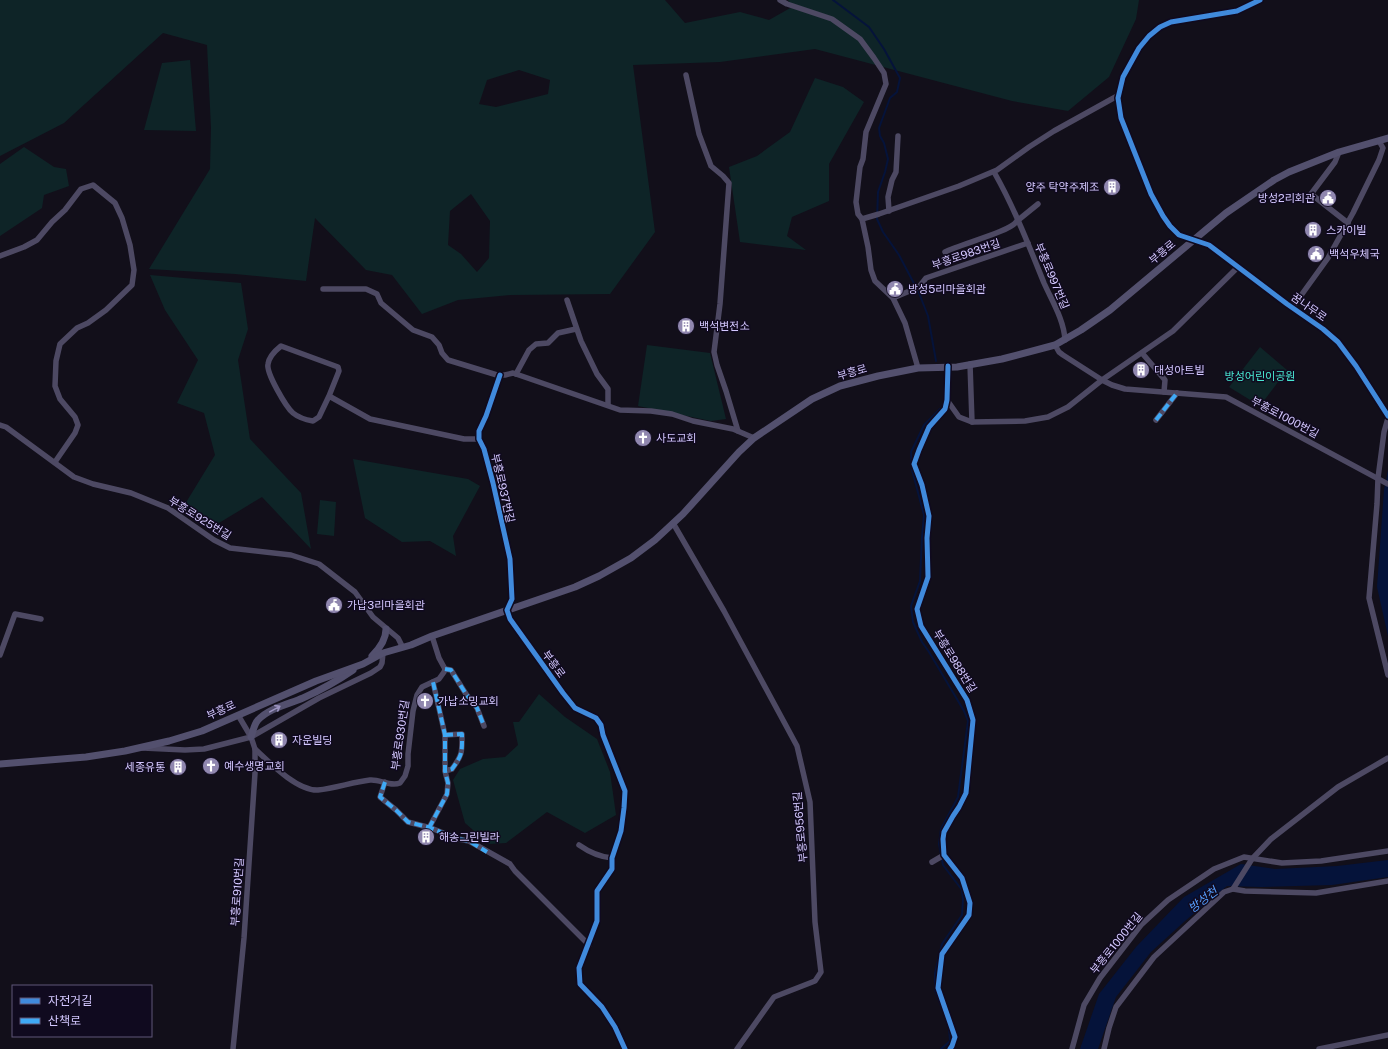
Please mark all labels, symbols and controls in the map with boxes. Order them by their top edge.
building icon: 양주 탁약주제조 [1102,177,1122,197]
place label: 양주 탁약주제조 [1025,181,1099,193]
public building icon: 방성2리회관 [1318,188,1338,208]
place label: 방성2리회관 [1258,192,1315,204]
building icon: 스카이빌 [1303,220,1323,240]
place label: 스카이빌 [1326,224,1366,236]
street label: 부흥로983번길 [930,237,1002,271]
street label: 부흥로 [1147,238,1177,266]
street label: 부흥로997번길 [1033,241,1071,311]
public building icon: 백석우체국 [1306,244,1326,264]
place label: 백석우체국 [1329,248,1380,260]
public building icon: 방성5리마을회관 [885,279,905,299]
place label: 방성5리마을회관 [908,283,986,295]
street label: 꿈나무로 [1289,290,1329,324]
building icon: 백석변전소 [676,316,696,336]
place label: 백석변전소 [699,320,750,332]
building icon: 대성아트빌 [1131,360,1151,380]
street label: 부흥로 [836,362,868,382]
place label: 대성아트빌 [1154,364,1205,376]
park label: 방성어린이공원 [1225,370,1295,382]
street label: 부흥로1000번길 [1249,394,1321,440]
church icon: 사도교회 [633,428,653,448]
place label: 사도교회 [656,432,696,444]
street label: 부흥로937번길 [489,452,517,524]
street label: 부흥로925번길 [167,494,233,542]
public building icon: 가납3리마을회관 [324,595,344,615]
place label: 가납3리마을회관 [347,599,425,611]
street label: 부흥로988번길 [931,627,979,695]
street label: 부흥로 [540,648,568,680]
church icon: 가납소밍교회 [415,691,435,711]
place label: 가납소밍교회 [438,695,499,707]
street label: 부흥로 [205,698,237,722]
street label: 부흥로930번길 [389,699,411,771]
one-way arrow [269,705,281,712]
building icon: 자운빌딩 [269,730,289,750]
place label: 자운빌딩 [292,734,332,746]
church icon: 예수생명교회 [201,756,221,776]
building icon: 세종유통 [168,757,188,777]
place label: 예수생명교회 [224,760,285,772]
place label: 세종유통 [125,761,165,773]
street label: 부흥로956번길 [791,791,809,863]
building icon: 해송그린빌라 [416,827,436,847]
place label: 해송그린빌라 [439,831,500,843]
street label: 부흥로910번길 [229,857,245,927]
water label: 방성천 [1186,883,1222,916]
street label: 부흥로1000번길 [1088,910,1144,976]
legend [12,985,152,1037]
text: 자전거길 [48,994,92,1008]
text: 산책로 [48,1014,81,1028]

